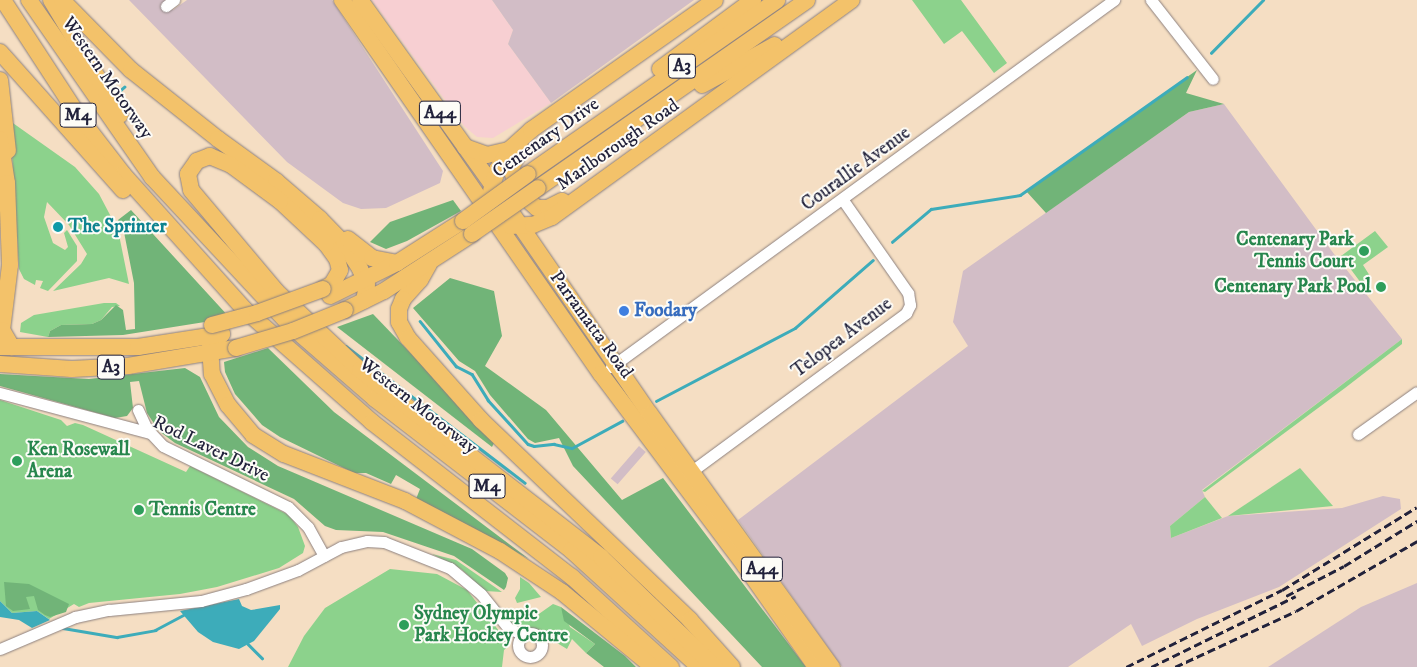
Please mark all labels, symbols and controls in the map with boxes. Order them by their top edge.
street label: Western Motorway [56,13,158,143]
road number: A3 [667,50,697,82]
street label: Centenary Drive [488,93,604,183]
street label: Marlborough Road [552,94,684,196]
road number: A44 [419,98,461,128]
road number: M4 [59,100,97,130]
street label: Courallie Avenue [797,122,915,216]
place label: The Sprinter [68,216,166,238]
marker: The Sprinter [52,221,64,233]
place label: Centenary Park Tennis Court [1236,229,1354,273]
marker: Centenary Park Tennis Court [1358,245,1370,257]
street label: Parramatta Road [544,267,638,383]
place label: Centenary Park Pool [1214,276,1371,298]
marker: Centenary Park Pool [1375,281,1387,293]
street label: Telopea Avenue [787,293,897,383]
place label: Foodary [634,300,697,322]
marker: Foodary [618,305,630,317]
road number: A3 [96,352,126,382]
street label: Western Motorway [354,353,482,459]
street label: Rod Laver Drive [149,411,273,487]
place label: Ken Rosewall Arena [27,439,130,483]
marker: Ken Rosewall Arena [11,455,23,467]
road number: M4 [468,471,506,502]
place label: Tennis Centre [149,499,256,521]
marker: Tennis Centre [133,504,145,516]
road number: A44 [741,554,783,584]
place label: Sydney Olympic Park Hockey Centre [414,603,568,647]
marker: Sydney Olympic Park Hockey Centre [398,619,410,631]

